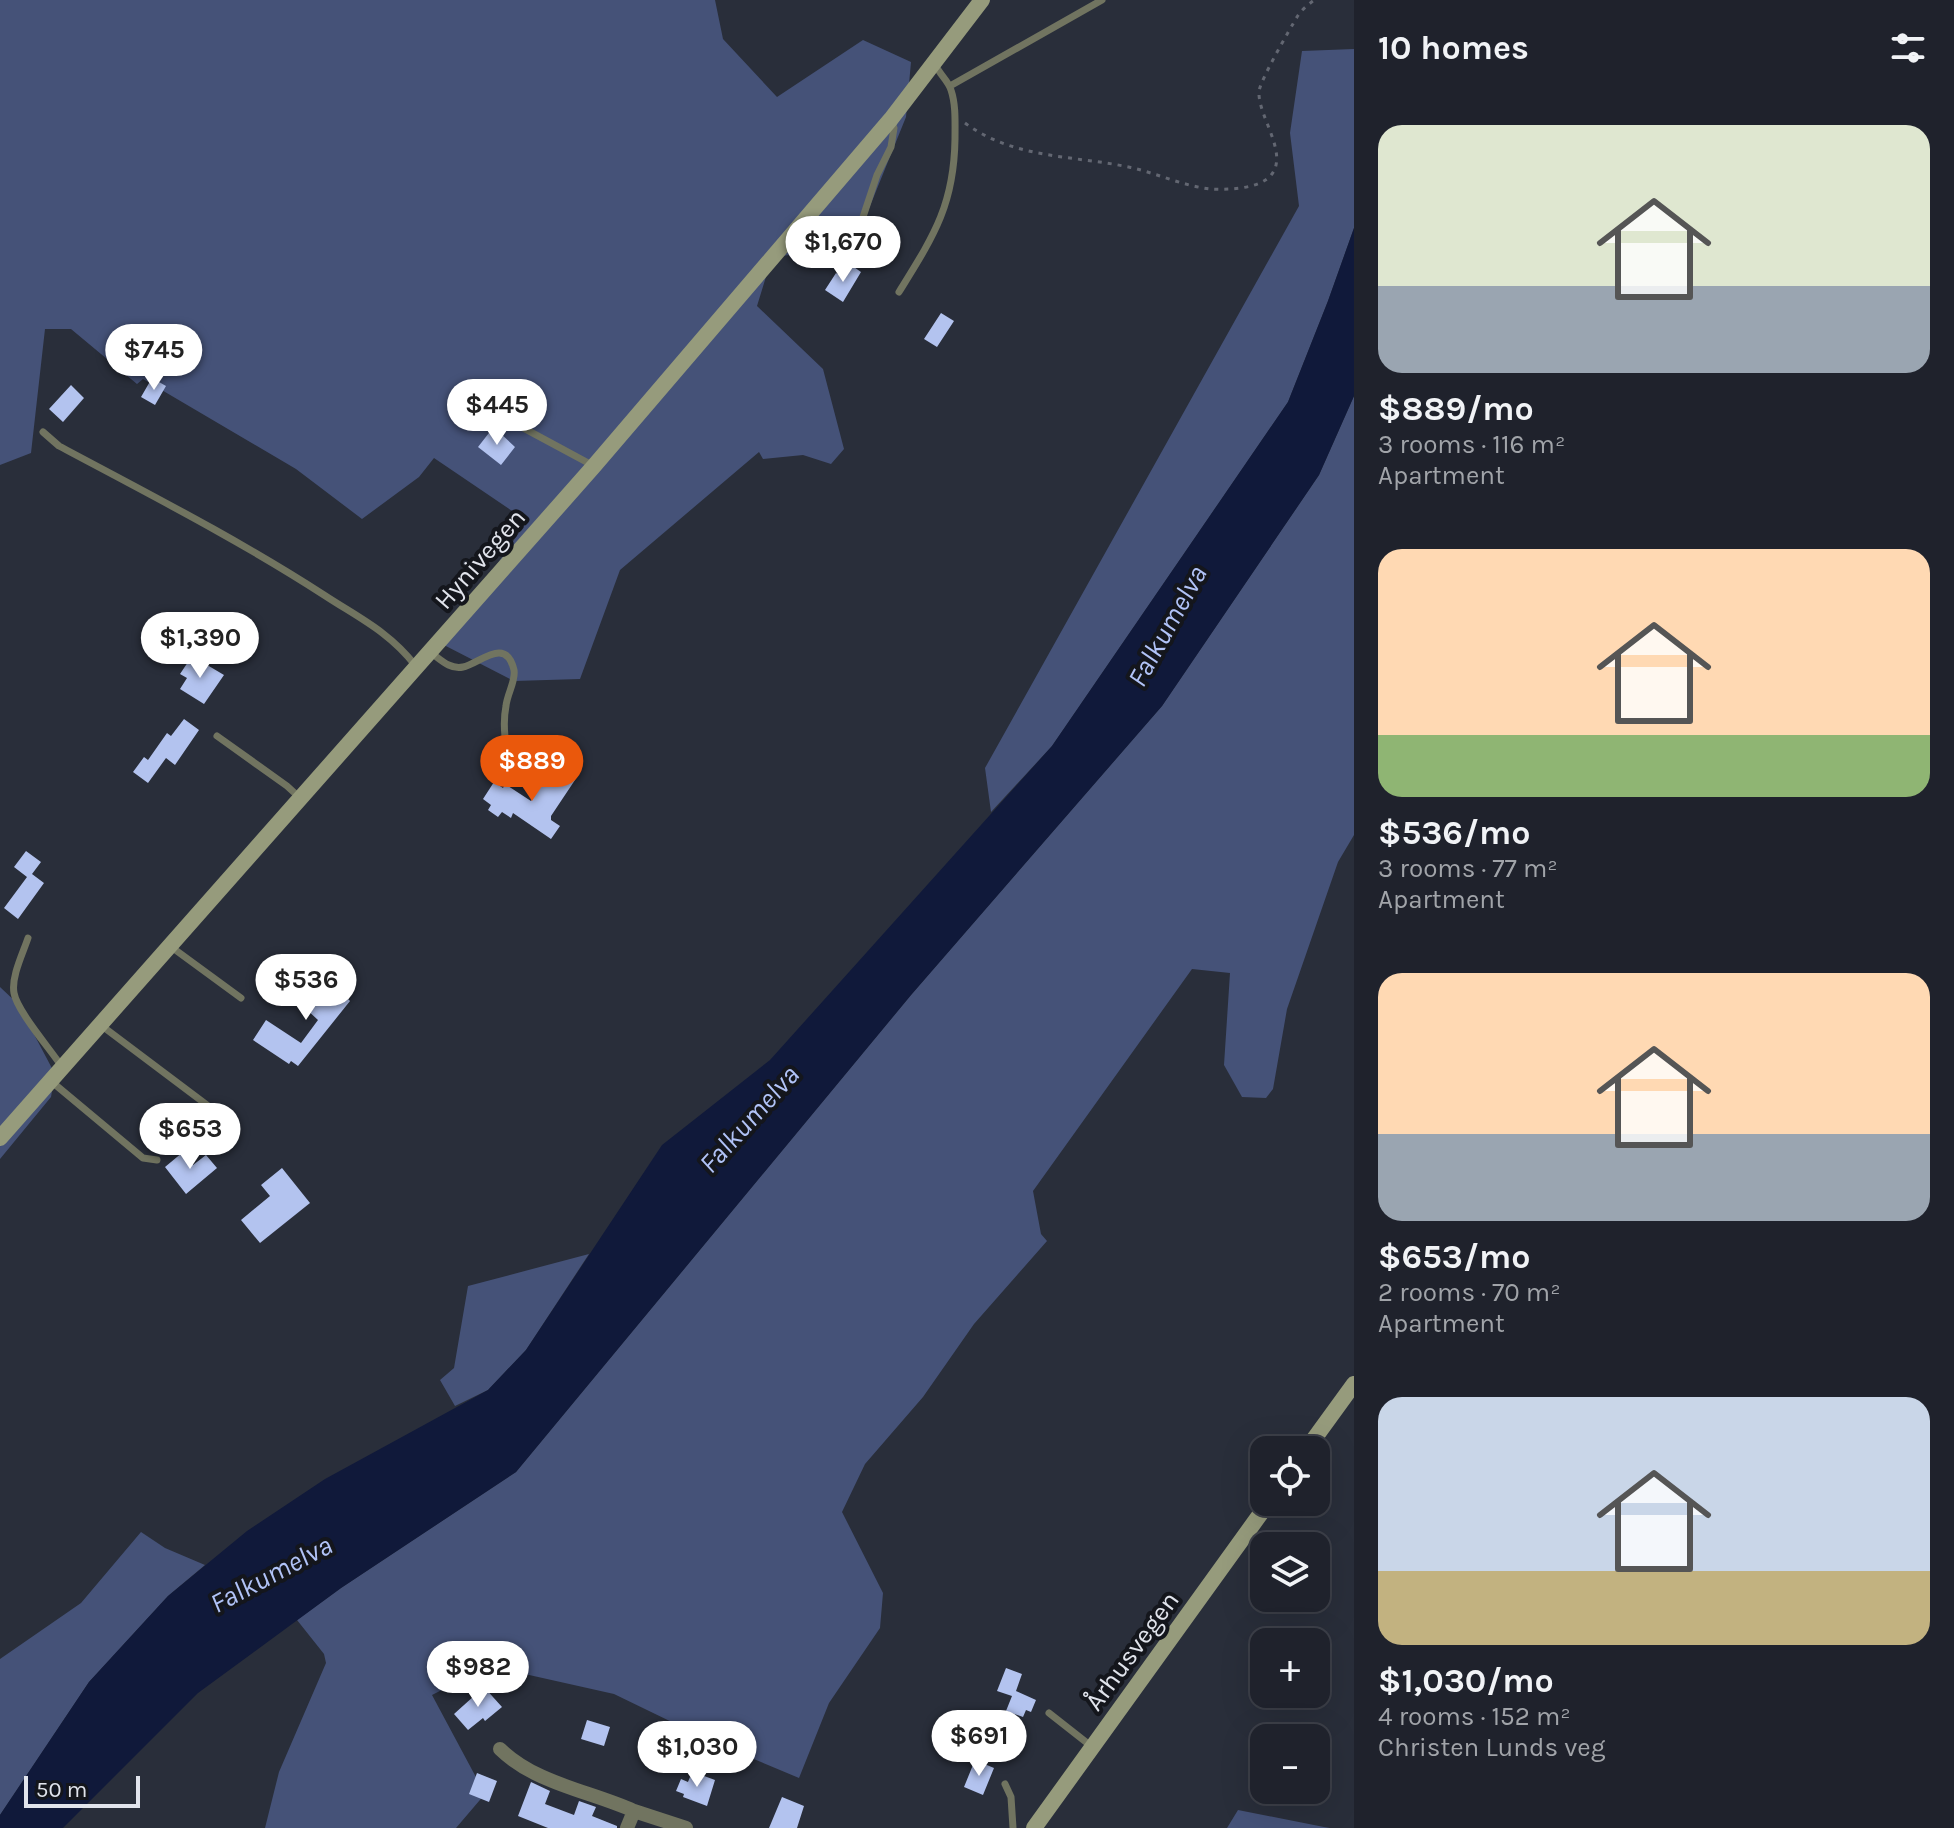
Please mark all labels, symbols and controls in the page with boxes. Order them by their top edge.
icon: filters [1886,26,1930,70]
text: 10 homes [1378,28,1529,68]
icon: home [1582,177,1726,321]
pin: $1,670 [778,216,908,284]
text: $1,670 [804,226,882,257]
pin: $745 [107,324,201,392]
text: $745 [123,334,185,365]
pin: $445 [450,379,544,447]
text: $445 [465,389,529,420]
text: $889/mo [1378,389,1534,429]
text: 3 rooms · 116 m² [1378,429,1565,460]
text: Apartment [1378,460,1505,491]
street label: Hynivegen [428,502,532,616]
water label: Falkumelva [1120,560,1214,692]
icon: home [1582,601,1726,745]
pin: $1,390 [135,612,265,680]
text: $1,390 [159,622,241,653]
pin: $889 [485,735,579,803]
text: $889 [498,745,566,776]
text: $536/mo [1378,813,1531,853]
text: 3 rooms · 77 m² [1378,853,1558,884]
text: Apartment [1378,884,1505,915]
pin: $536 [259,954,353,1022]
text: $536 [273,964,339,995]
icon: home [1582,1025,1726,1169]
water label: Falkumelva [692,1058,806,1180]
pin: $653 [143,1103,237,1171]
text: $653 [157,1113,223,1144]
text: $653/mo [1378,1237,1531,1277]
text: 2 rooms · 70 m² [1378,1277,1561,1308]
text: Apartment [1378,1308,1505,1339]
map controls [1250,1436,1330,1804]
button: locate [1250,1436,1330,1516]
icon: home [1582,1449,1726,1593]
water label: Falkumelva [204,1528,338,1620]
button: layers [1250,1532,1330,1612]
street label: Århusvegen [1078,1585,1186,1717]
button: + [1250,1628,1330,1708]
pin: $982 [431,1641,525,1709]
text: $982 [445,1651,511,1682]
text: $1,030/mo [1378,1661,1554,1701]
text: 4 rooms · 152 m² [1378,1701,1571,1732]
pin: $691 [932,1710,1026,1778]
text: $691 [950,1720,1008,1751]
pin: $1,030 [632,1721,762,1789]
button: − [1250,1724,1330,1804]
text: $1,030 [656,1731,738,1762]
text: Christen Lunds veg [1378,1732,1605,1763]
scale bar [24,1772,140,1808]
text: 50 m [36,1777,87,1803]

